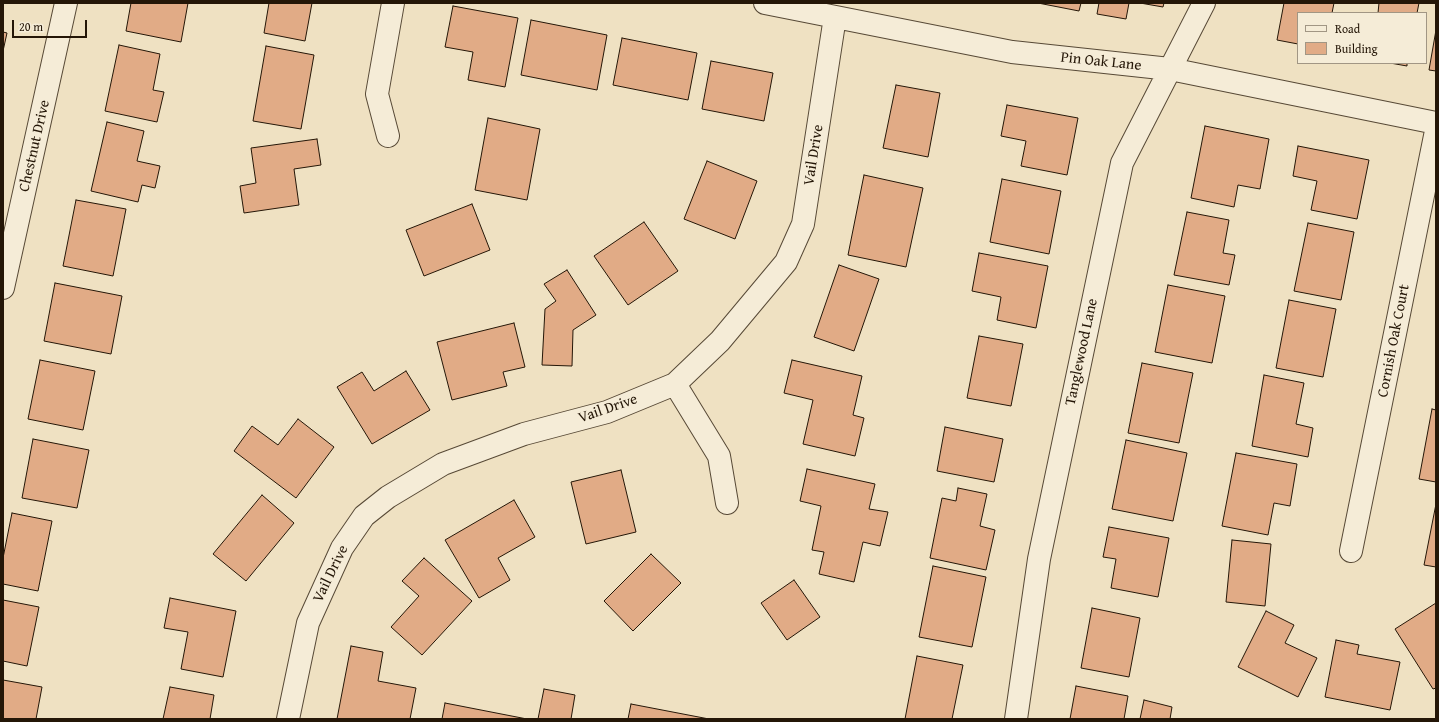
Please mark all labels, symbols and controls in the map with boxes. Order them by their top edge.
scale bar [14,12,89,38]
legend [1297,12,1427,64]
text: 20 m [19,18,43,35]
text: Road [1335,20,1360,37]
text: Building [1335,40,1378,57]
street label: Pin Oak Lane [1060,49,1142,75]
street label: Chestnut Drive [16,98,54,194]
street label: Vail Drive [800,123,828,187]
street label: Cornish Oak Court [1374,283,1414,399]
street label: Tanglewood Lane [1062,297,1102,407]
street label: Vail Drive [576,390,640,428]
street label: Vail Drive [309,542,353,606]

